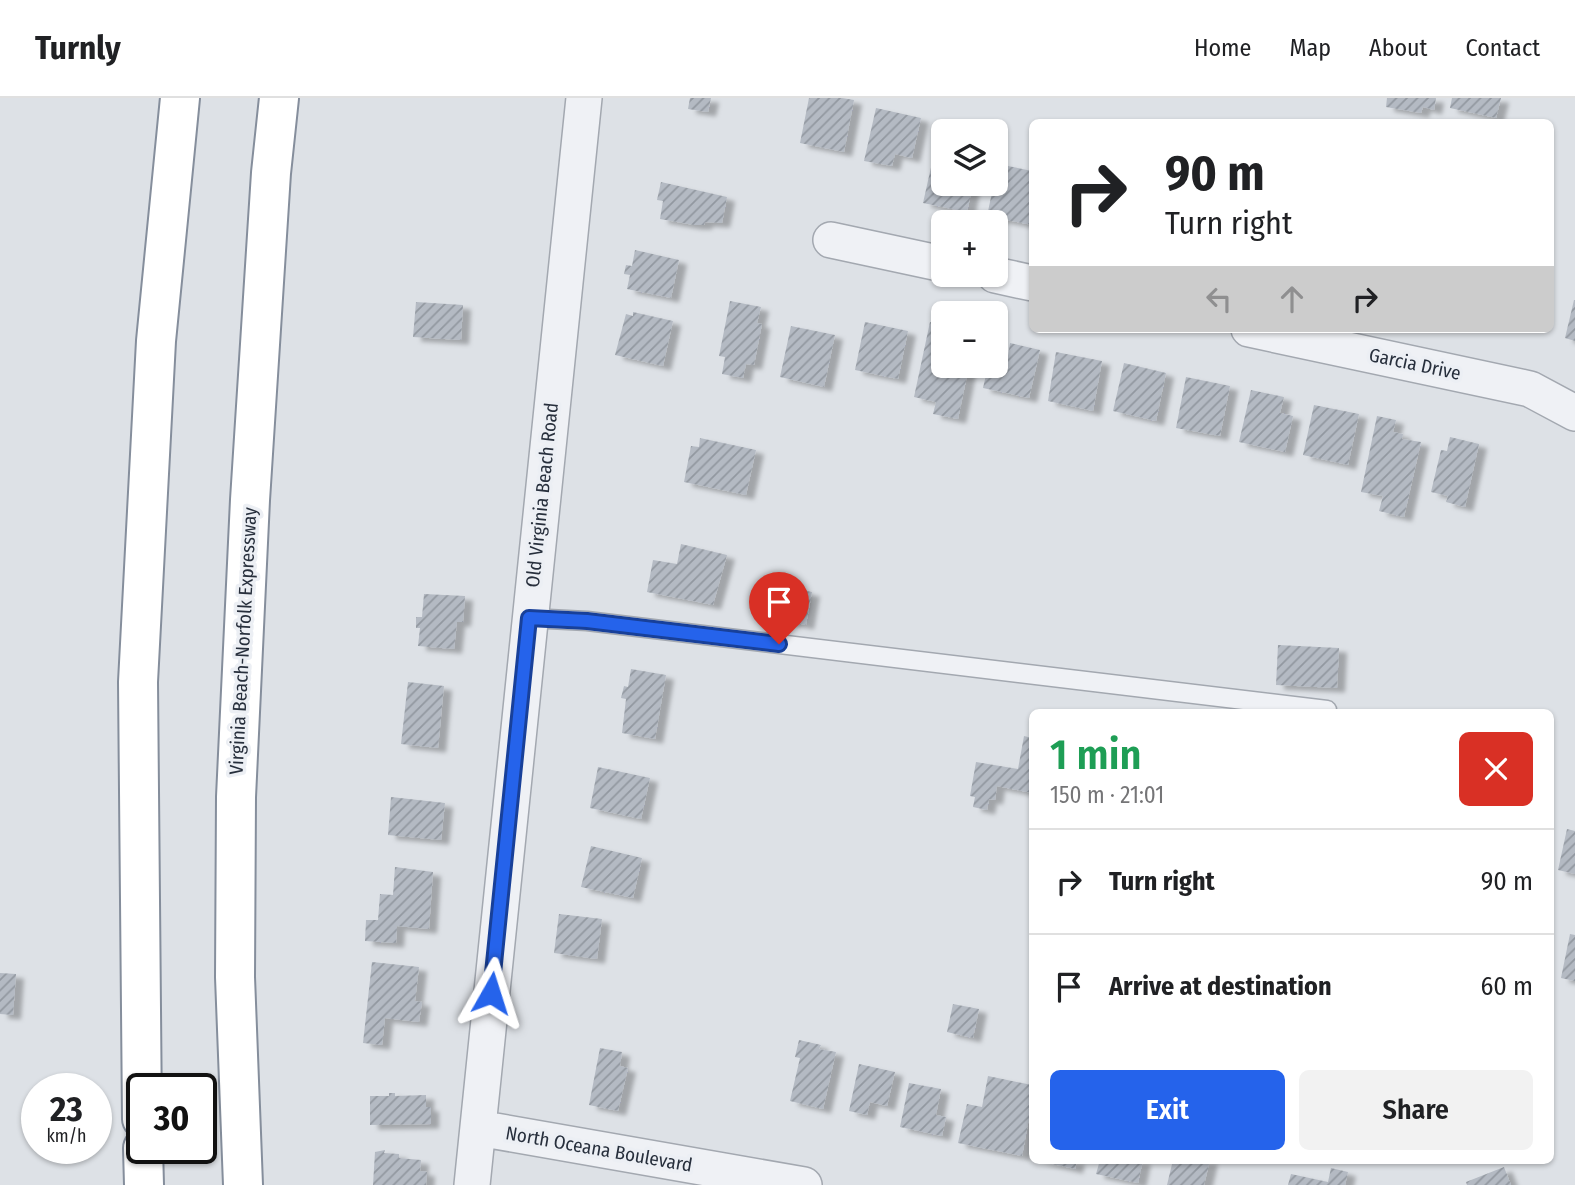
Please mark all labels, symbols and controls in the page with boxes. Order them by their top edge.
text: Turnly [35,28,121,68]
text: Home [1194,34,1251,62]
text: Map [1289,34,1331,62]
text: About [1369,34,1427,62]
text: Contact [1465,34,1540,62]
map controls [931,119,1008,378]
button: layers [931,119,1008,196]
text: 90 m [1165,144,1265,203]
icon: right [1050,147,1141,238]
text: Turn right [1165,204,1292,242]
button: + [931,210,1008,287]
icon: left [1200,280,1238,318]
icon: ahead [1273,280,1311,318]
icon: right [1346,280,1384,318]
button: − [931,301,1008,378]
street label: Garcia Drive [1367,343,1463,385]
street label: Old Virginia Beach Road [521,402,563,588]
street label: Virginia Beach-Norfolk Expressway [225,506,262,775]
pin [749,572,809,644]
icon: arrive [760,583,798,621]
text: 1 min [1050,730,1141,780]
button: close [1459,732,1533,806]
text: 150 m · 21:01 [1050,781,1164,809]
icon: right [1050,863,1088,901]
text: Turn right [1109,866,1215,897]
text: 90 m [1481,866,1533,897]
position arrow [454,956,528,1030]
icon: arrive [1050,968,1088,1006]
text: Arrive at destination [1109,971,1332,1002]
text: 60 m [1480,971,1533,1002]
button: Exit [1050,1070,1285,1150]
button: Share [1299,1070,1533,1150]
speed limit sign: 30 [126,1073,217,1164]
text: 23 [50,1088,83,1130]
street label: North Oceana Boulevard [504,1121,694,1177]
text: km/h [46,1125,87,1147]

